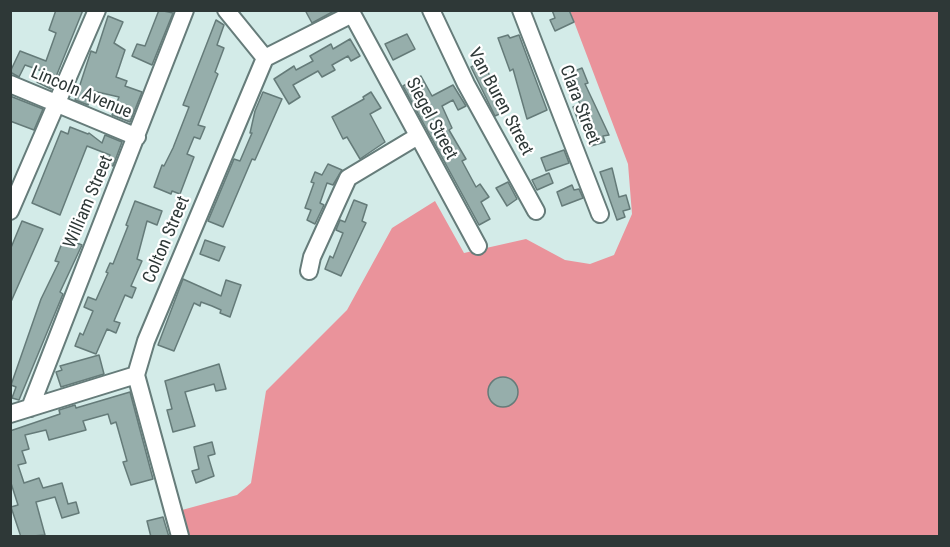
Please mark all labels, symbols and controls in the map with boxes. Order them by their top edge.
street label: Van Buren Street [463,45,537,159]
street label: Lincoln Avenue [27,62,135,124]
street label: Clara Street [554,62,604,148]
street label: Siegel Street [400,74,462,164]
street label: William Street [60,152,118,252]
street label: Colton Street [139,193,195,287]

